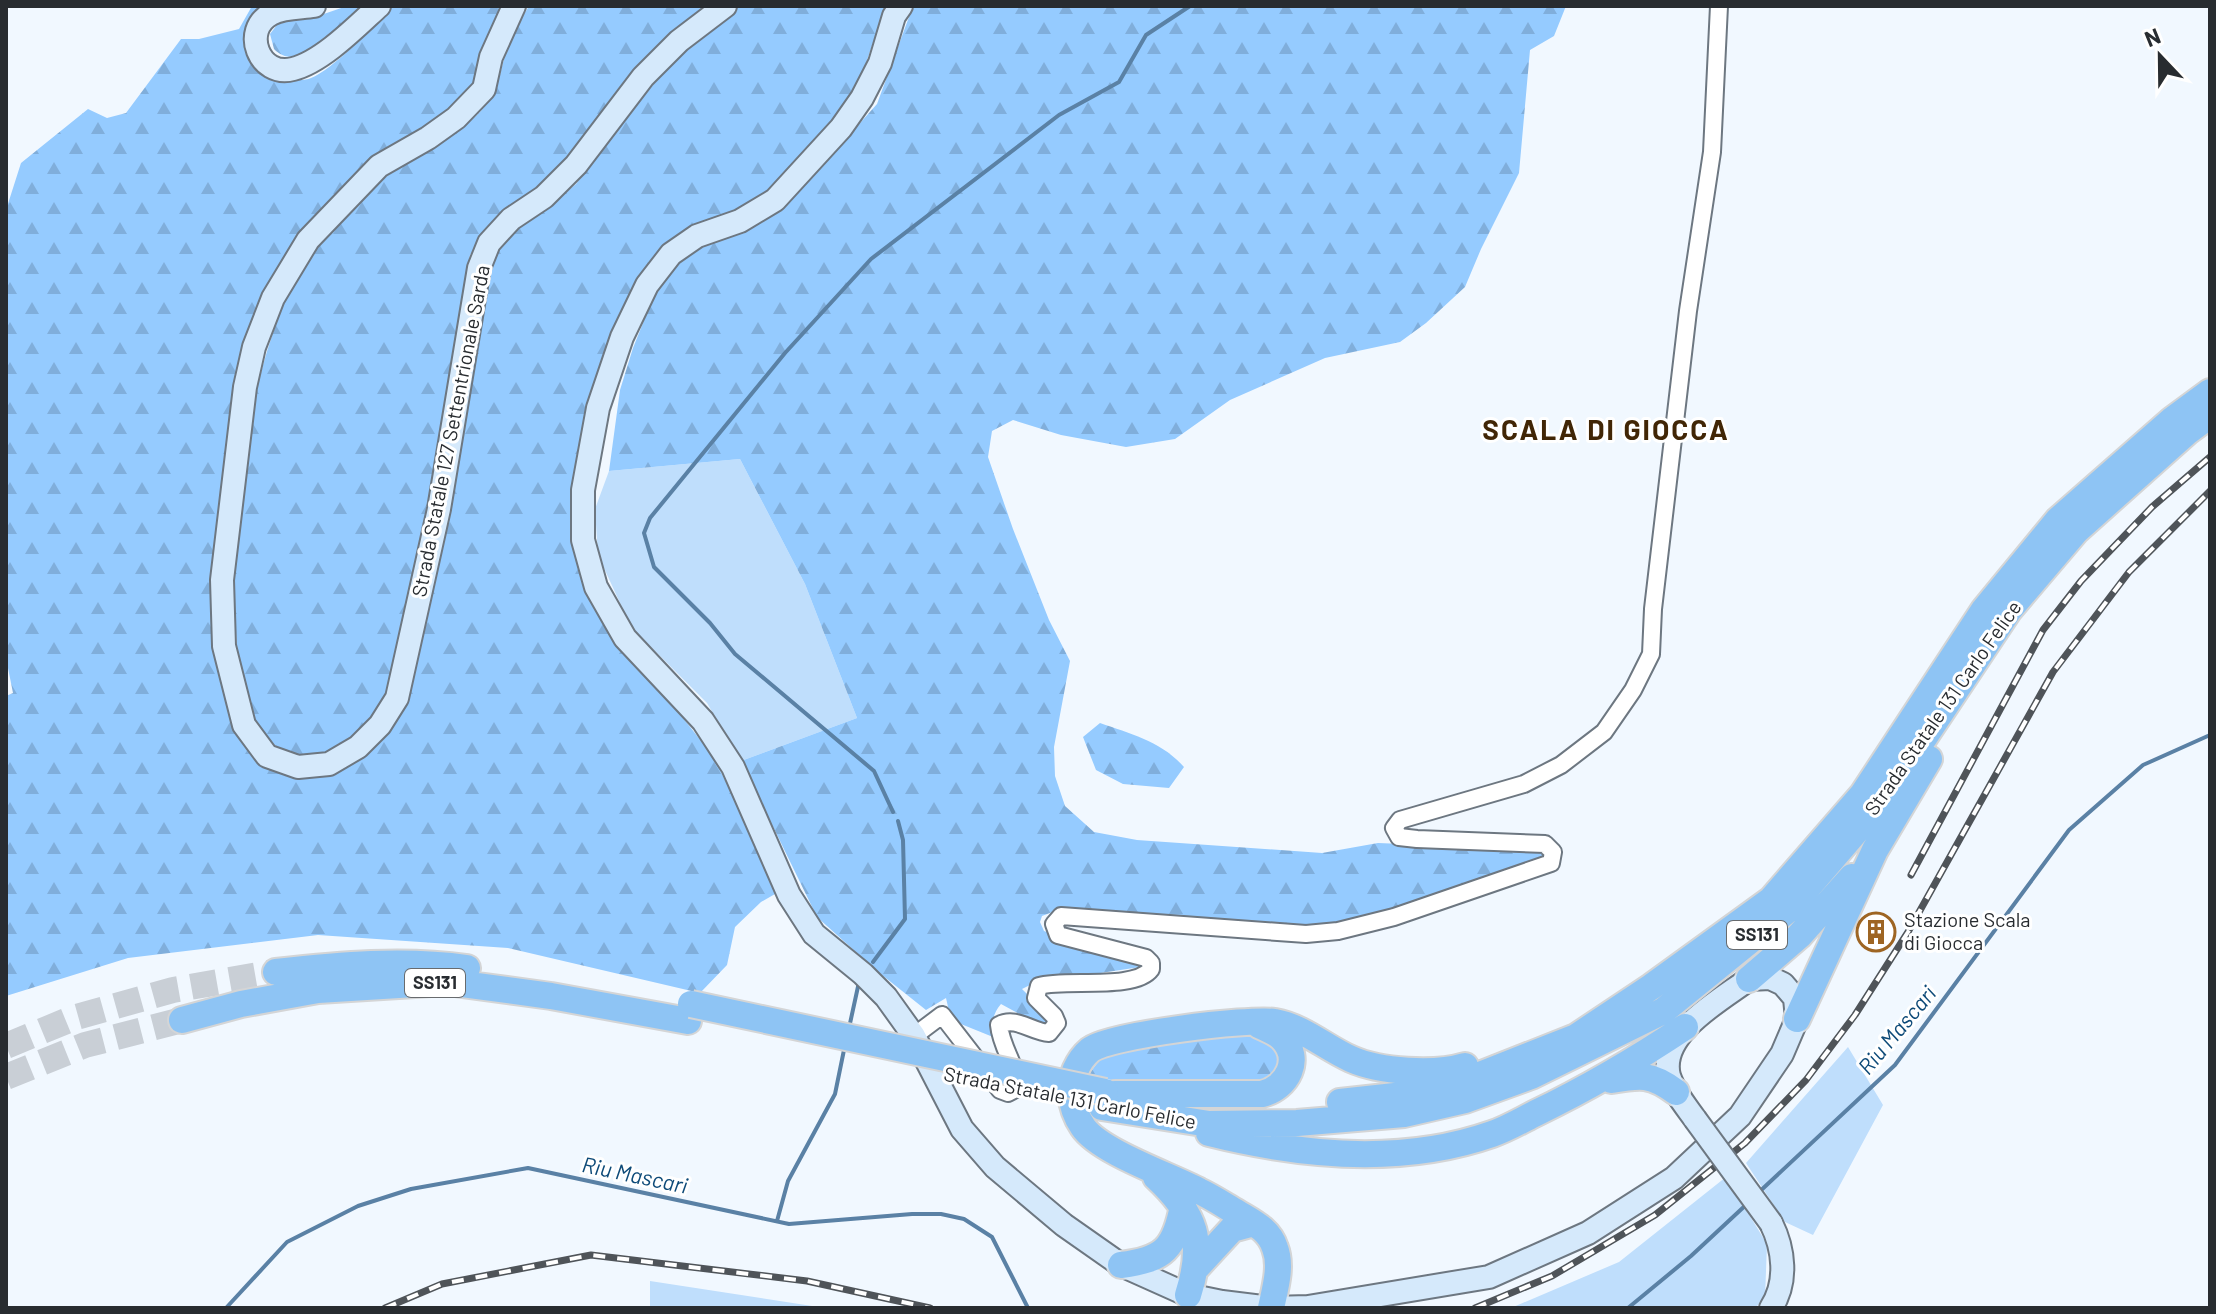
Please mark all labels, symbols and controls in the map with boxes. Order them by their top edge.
north arrow [2120,16,2200,96]
text: N [2140,22,2164,51]
street label: Strada Statale 127 Settentrionale Sarda [406,263,494,599]
district label: SCALA DI GIOCCA [1482,412,1730,446]
street label: Strada Statale 131 Carlo Felice [1859,595,2026,819]
place label: Stazione Scala di Giocca [1904,907,2031,954]
building icon: Stazione Scala di Giocca [1855,911,1897,953]
road number: SS131 [1727,921,1787,949]
road number: SS131 [405,969,465,997]
water label: Riu Mascari [1852,979,1941,1079]
street label: Strada Statale 131 Carlo Felice [942,1061,1198,1133]
water label: Riu Mascari [580,1150,691,1198]

